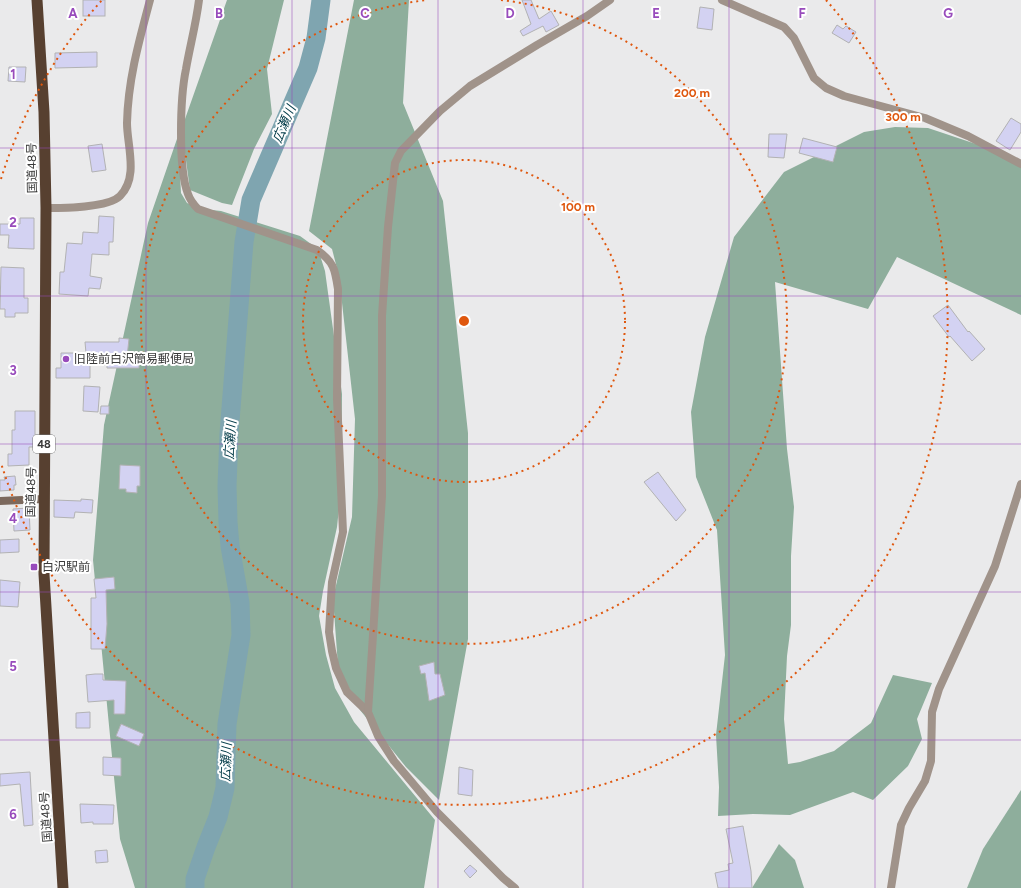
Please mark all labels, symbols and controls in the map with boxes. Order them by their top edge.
text: A [68,6,78,21]
text: B [215,6,223,21]
text: C [360,6,370,21]
text: D [505,6,515,21]
text: E [652,6,660,21]
text: F [798,6,806,21]
text: G [943,6,953,21]
text: 1 [10,67,16,82]
text: 200 m [674,86,710,100]
water label: 広瀬川 [269,101,299,145]
text: 300 m [885,110,921,124]
street label: 国道48号 [25,142,39,194]
text: 100 m [561,200,595,214]
text: 2 [9,215,17,230]
centre of rings [457,314,471,328]
place label: 旧陸前白沢簡易郵便局 [74,352,194,366]
marker: 旧陸前白沢簡易郵便局 [61,354,71,364]
text: 3 [9,363,17,378]
water label: 広瀬川 [221,418,239,460]
road number: 48 [33,435,55,453]
street label: 国道48号 [24,466,38,518]
text: 4 [9,511,17,526]
place label: 白沢駅前 [42,560,90,574]
marker: 白沢駅前 [29,562,39,572]
text: 5 [9,659,17,674]
water label: 広瀬川 [218,740,234,782]
street label: 国道48号 [37,791,55,843]
text: 6 [9,807,17,822]

